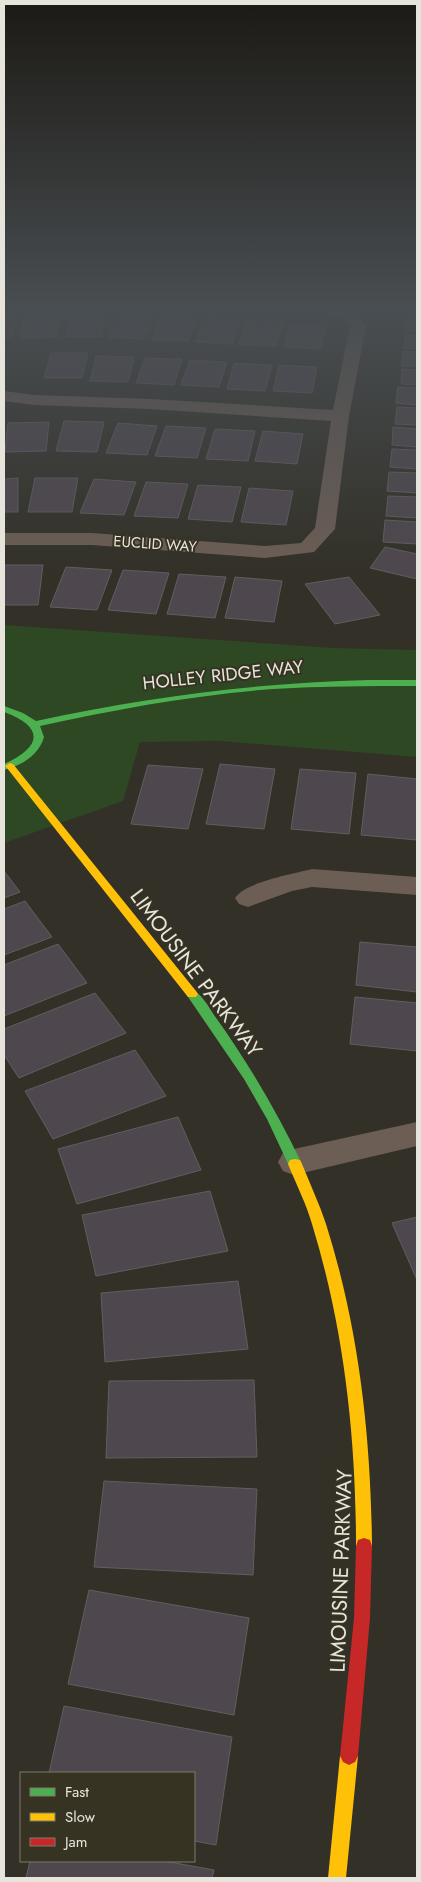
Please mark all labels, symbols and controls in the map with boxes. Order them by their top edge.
street label: EUCLID WAY [113,530,198,558]
street label: HOLLEY RIDGE WAY [141,654,306,696]
street label: LIMOUSINE PARKWAY [123,883,269,1063]
street label: LIMOUSINE PARKWAY [322,1469,360,1673]
legend [20,1772,195,1862]
text: Fast [65,1781,89,1803]
text: Slow [65,1806,96,1828]
text: Jam [63,1831,88,1853]

